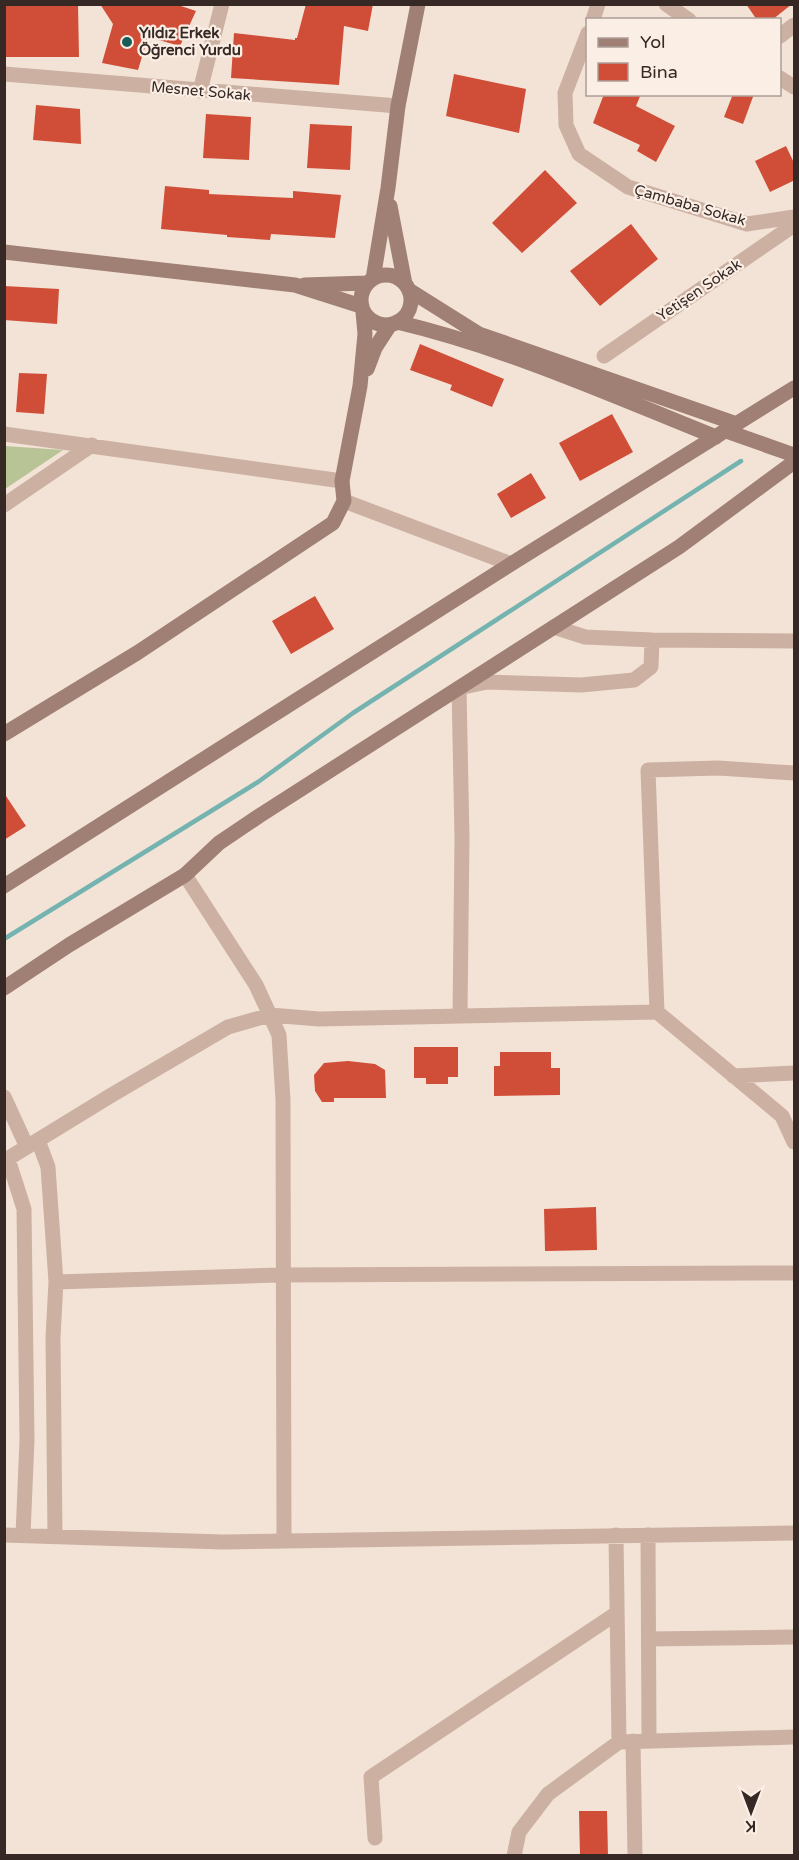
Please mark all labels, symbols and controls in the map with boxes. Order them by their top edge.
legend [586,18,781,96]
place label: Yıldız Erkek Öğrenci Yurdu [139,24,241,60]
text: Yol [640,31,666,53]
marker: Yıldız Erkek Öğrenci Yurdu [120,35,134,49]
text: Bina [640,61,678,83]
street label: Mesnet Sokak [150,78,252,104]
street label: Çambaba Sokak [632,180,748,230]
street label: Yetişen Sokak [653,255,745,325]
north arrow [721,1782,781,1842]
text: K [745,1816,756,1836]

